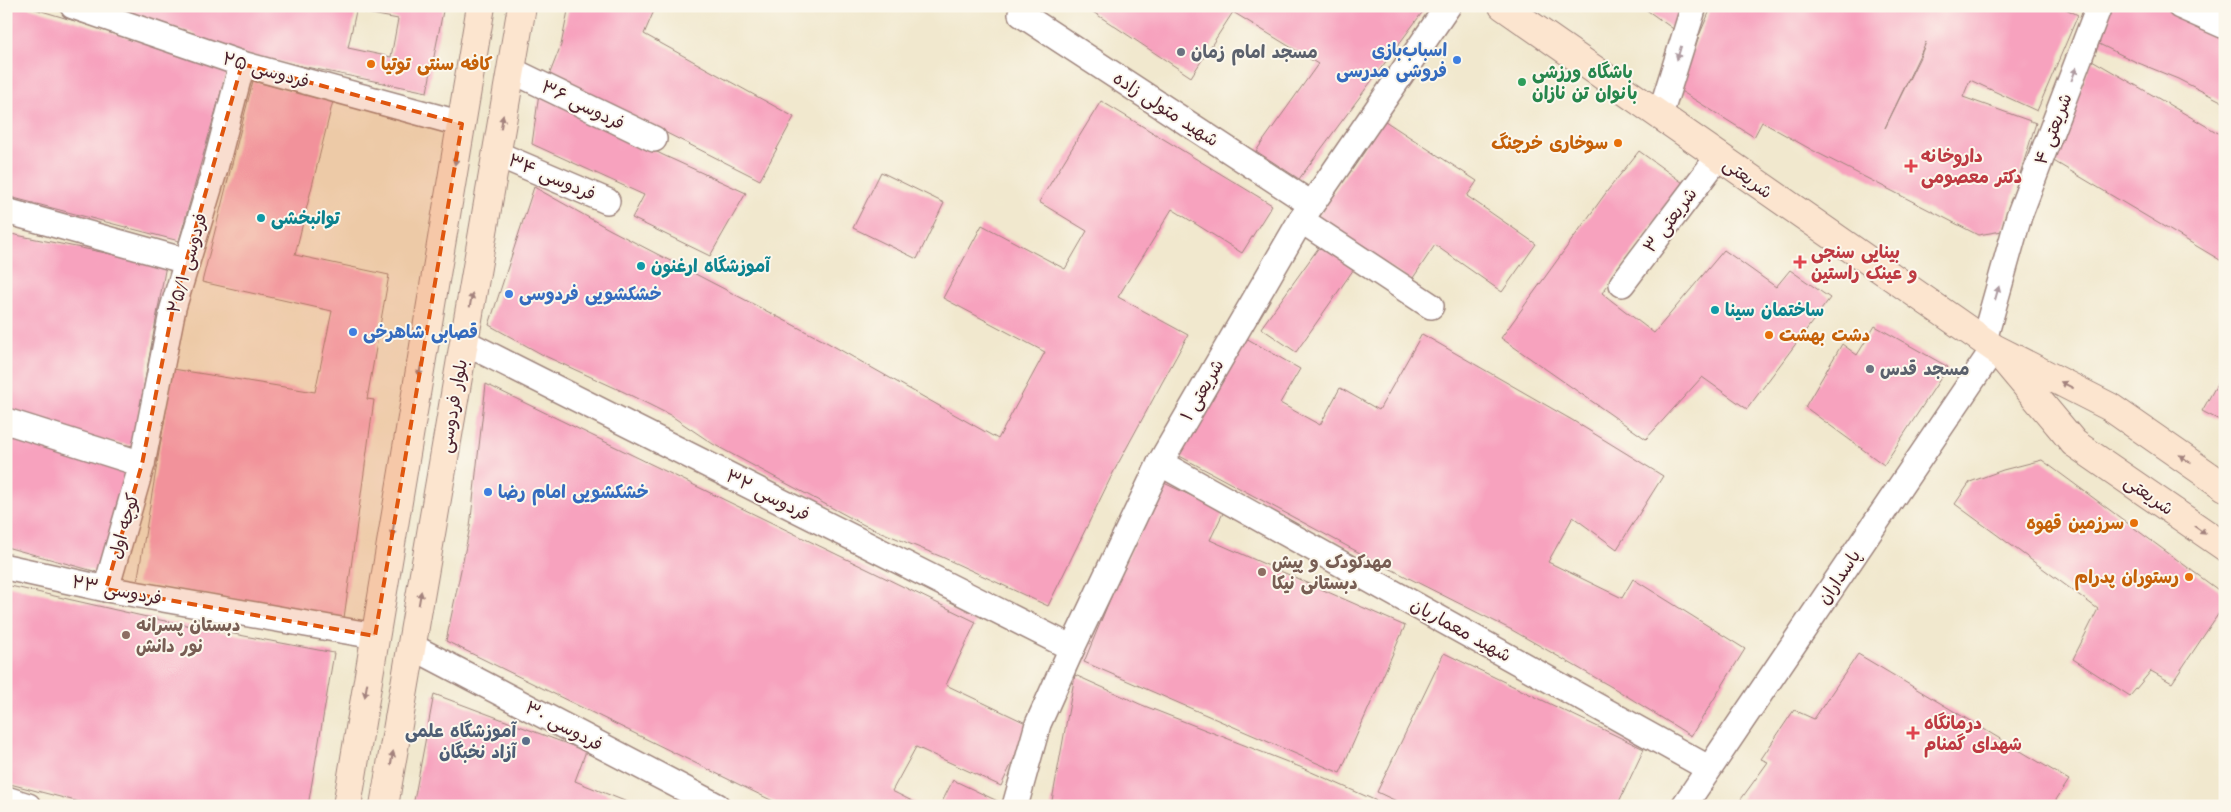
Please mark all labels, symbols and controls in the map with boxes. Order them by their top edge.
place label: اسباب‌بازی فروشی مدرسی [1336,40,1447,83]
place label: مسجد امام زمان [1191,42,1318,66]
one-way arrow [1675,45,1682,60]
marker: مسجد امام زمان [1175,46,1187,58]
street label: فردوسی ۲۵ [220,48,312,93]
place label: کافه سنتی توتیا [381,54,492,76]
marker: اسباب‌بازی فروشی مدرسی [1451,54,1463,66]
marker: کافه سنتی توتیا [365,58,377,70]
place label: باشگاه ورزشی بانوان تن نازان [1532,61,1637,104]
one-way arrow [2070,66,2078,81]
street label: شهید متولی زاده [1109,68,1222,151]
street label: فردوسی ۳۶ [538,76,628,135]
marker: باشگاه ورزشی بانوان تن نازان [1516,76,1528,88]
street label: شریعتی ۴ [2030,91,2077,168]
one-way arrow [499,114,507,130]
place label: سوخاری خرچنگ [1491,132,1608,154]
marker: سوخاری خرچنگ [1612,137,1624,149]
place label: داروخانه دکتر معصومی [1921,146,2022,189]
one-way arrow [451,150,459,166]
street label: فردوسی ۳۴ [505,150,599,205]
street label: شریعتی [1719,154,1776,203]
marker: داروخانه دکتر معصومی [1905,160,1917,172]
street label: شریعتی ۳ [1639,184,1702,257]
place label: توانبخشی [271,208,340,230]
street label: فردوسی ۲۵/۱ [163,211,212,316]
marker: توانبخشی [255,212,267,224]
place label: بینایی سنجی و عینک راستین [1811,242,1918,284]
place label: آموزشگاه ارغنون [651,255,771,278]
marker: بینایی سنجی و عینک راستین [1793,255,1807,269]
marker: آموزشگاه ارغنون [635,260,647,272]
place label: خشکشویی فردوسی [519,284,662,306]
one-way arrow [1994,286,2002,301]
marker: خشکشویی فردوسی [503,288,515,300]
one-way arrow [468,291,476,307]
place label: ساختمان سینا [1725,300,1824,321]
marker: ساختمان سینا [1709,304,1721,316]
place label: قصابی شاهرخی [363,322,478,344]
place label: دشت بهشت [1779,325,1870,346]
marker: قصابی شاهرخی [347,326,359,338]
marker: دشت بهشت [1763,329,1775,341]
street label: شریعتی ۱ [1176,356,1228,425]
street label: بلوار فردوسی [435,358,472,455]
place label: مسجد قدس [1880,359,1970,380]
one-way arrow [416,362,424,378]
marker: مسجد قدس [1864,363,1876,375]
one-way arrow [2060,381,2074,389]
one-way arrow [2178,454,2192,464]
street label: فردوسی ۳۲ [722,465,813,526]
street label: شریعتی [2120,471,2177,520]
place label: خشکشویی امام رضا [498,482,649,506]
marker: خشکشویی امام رضا [482,486,494,498]
street label: کوچه اول [105,491,145,562]
place label: سرزمین قهوه [2026,513,2124,535]
marker: سرزمین قهوه [2128,517,2140,529]
one-way arrow [389,523,397,539]
one-way arrow [2193,525,2207,535]
street label: پاسداران [1814,546,1866,609]
place label: مهدکودک و پیش دبستانی نیکا [1272,552,1392,595]
marker: مهدکودک و پیش دبستانی نیکا [1256,566,1268,578]
place label: رستوران پدرام [2074,567,2179,591]
street label: فردوسی ۲۳ [70,571,164,610]
marker: رستوران پدرام [2183,571,2195,583]
one-way arrow [416,589,424,605]
street label: شهید معماریان [1407,594,1515,667]
place label: دبستان پسرانه نور دانش [136,615,240,657]
marker: دبستان پسرانه نور دانش [120,629,132,641]
one-way arrow [362,683,370,699]
street label: فردوسی ۳۰ [521,697,606,756]
place label: درمانگاه شهدای گمنام [1924,712,2022,758]
place label: آموزشگاه علمی آزاد نخبگان [405,720,517,763]
marker: درمانگاه شهدای گمنام [1906,726,1920,740]
marker: آموزشگاه علمی آزاد نخبگان [520,735,532,747]
one-way arrow [388,749,396,765]

